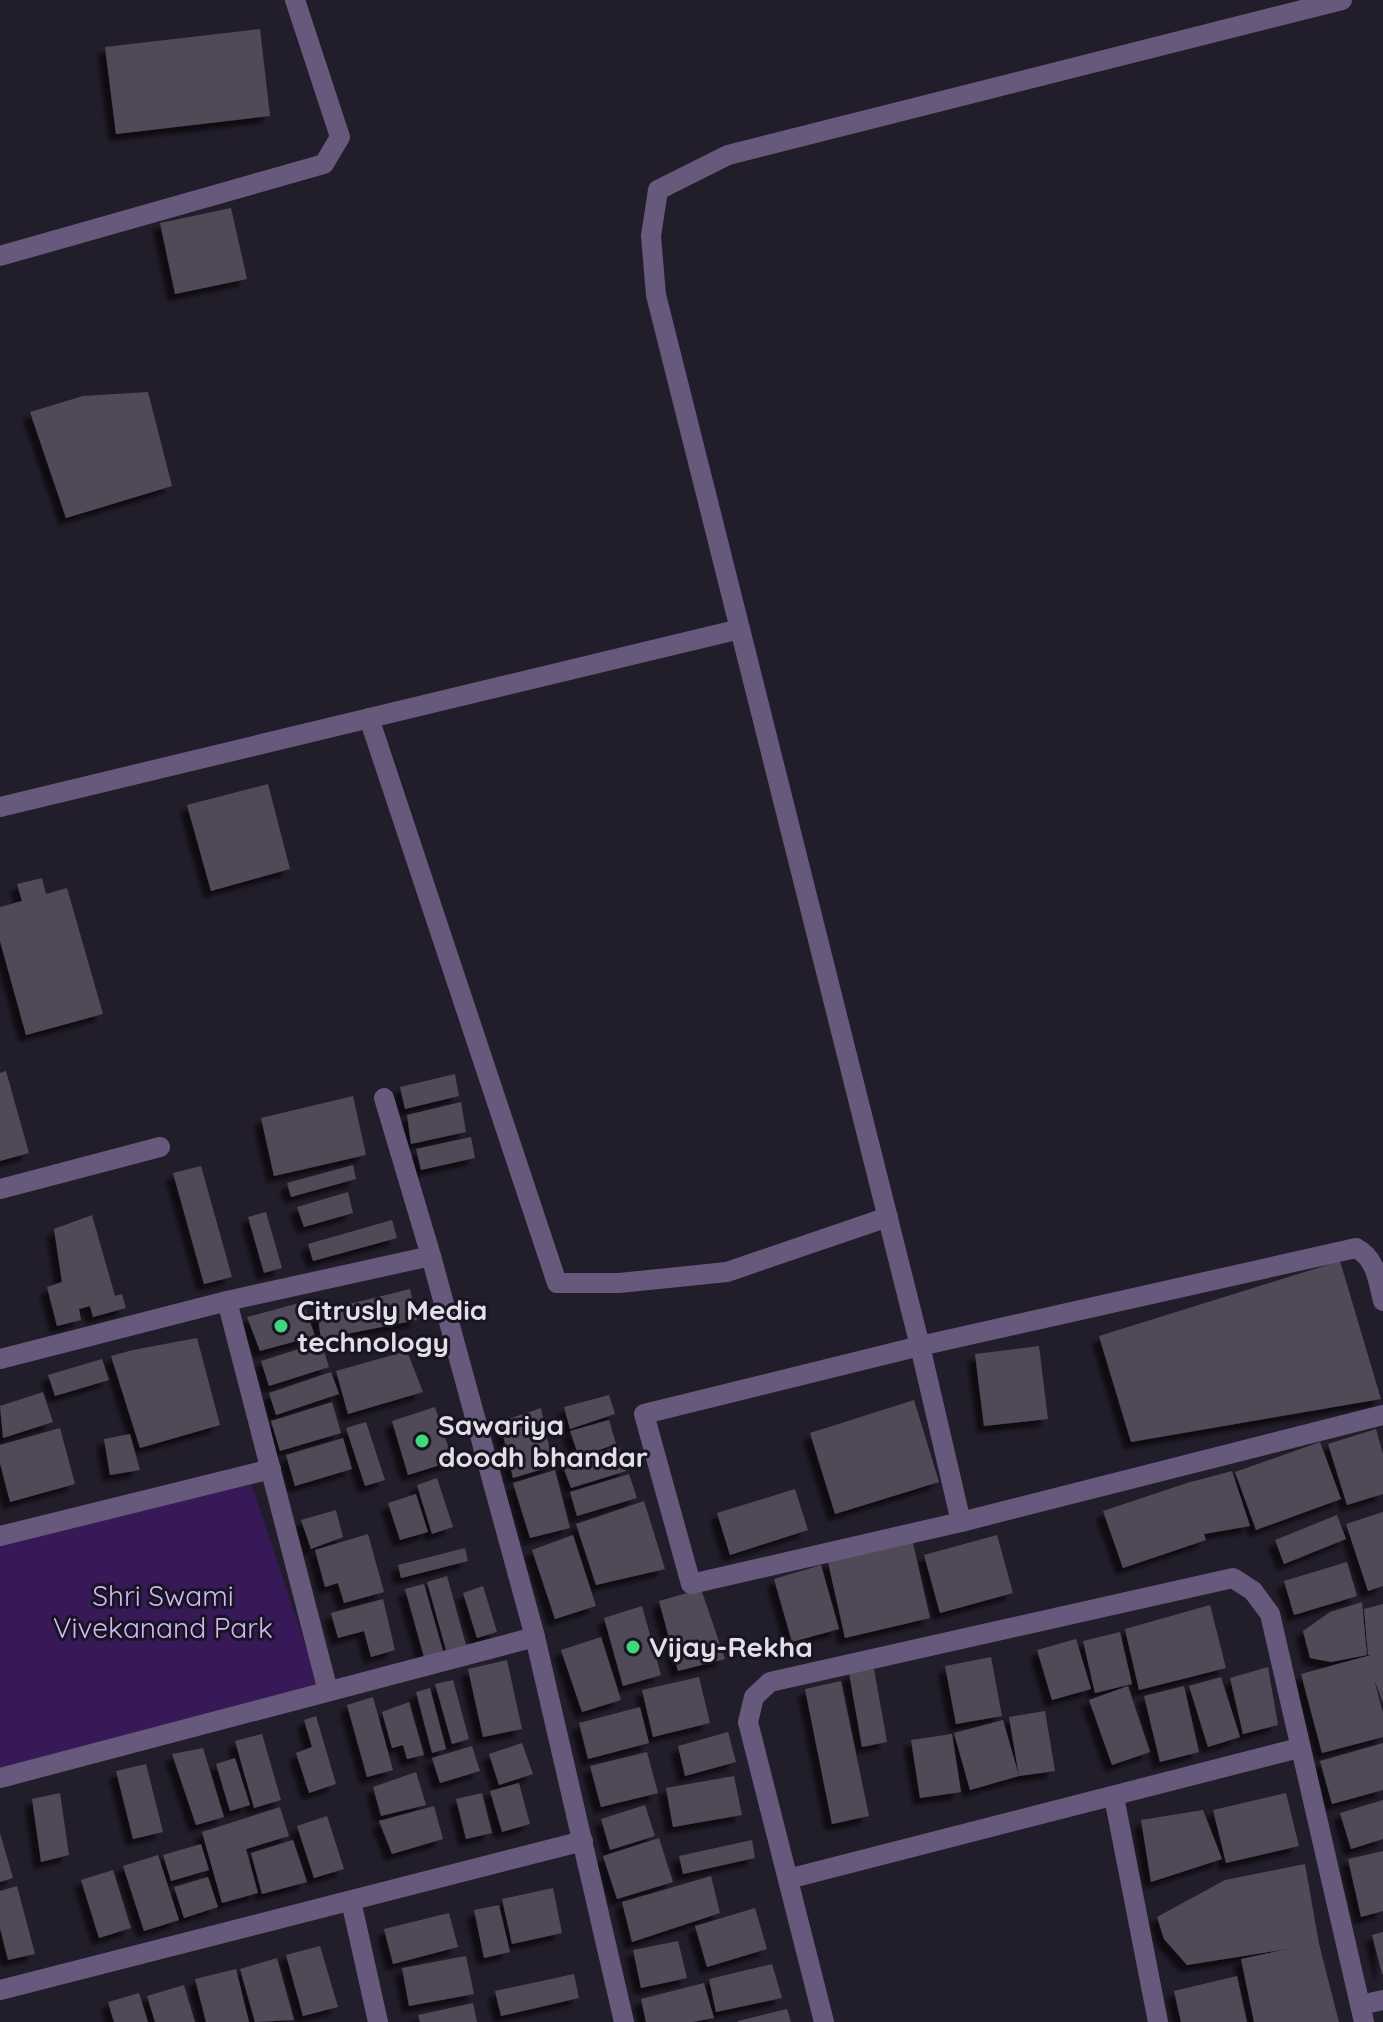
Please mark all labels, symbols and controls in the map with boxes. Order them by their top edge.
place label: Citrusly Media technology [297,1292,487,1359]
marker: Citrusly Media technology [272,1317,290,1335]
place label: Sawariya doodh bhandar [438,1407,648,1474]
marker: Sawariya doodh bhandar [413,1432,431,1450]
park label: Shri Swami Vivekanand Park [53,1578,273,1645]
place label: Vijay-Rekha [649,1629,813,1664]
marker: Vijay-Rekha [624,1638,642,1656]

